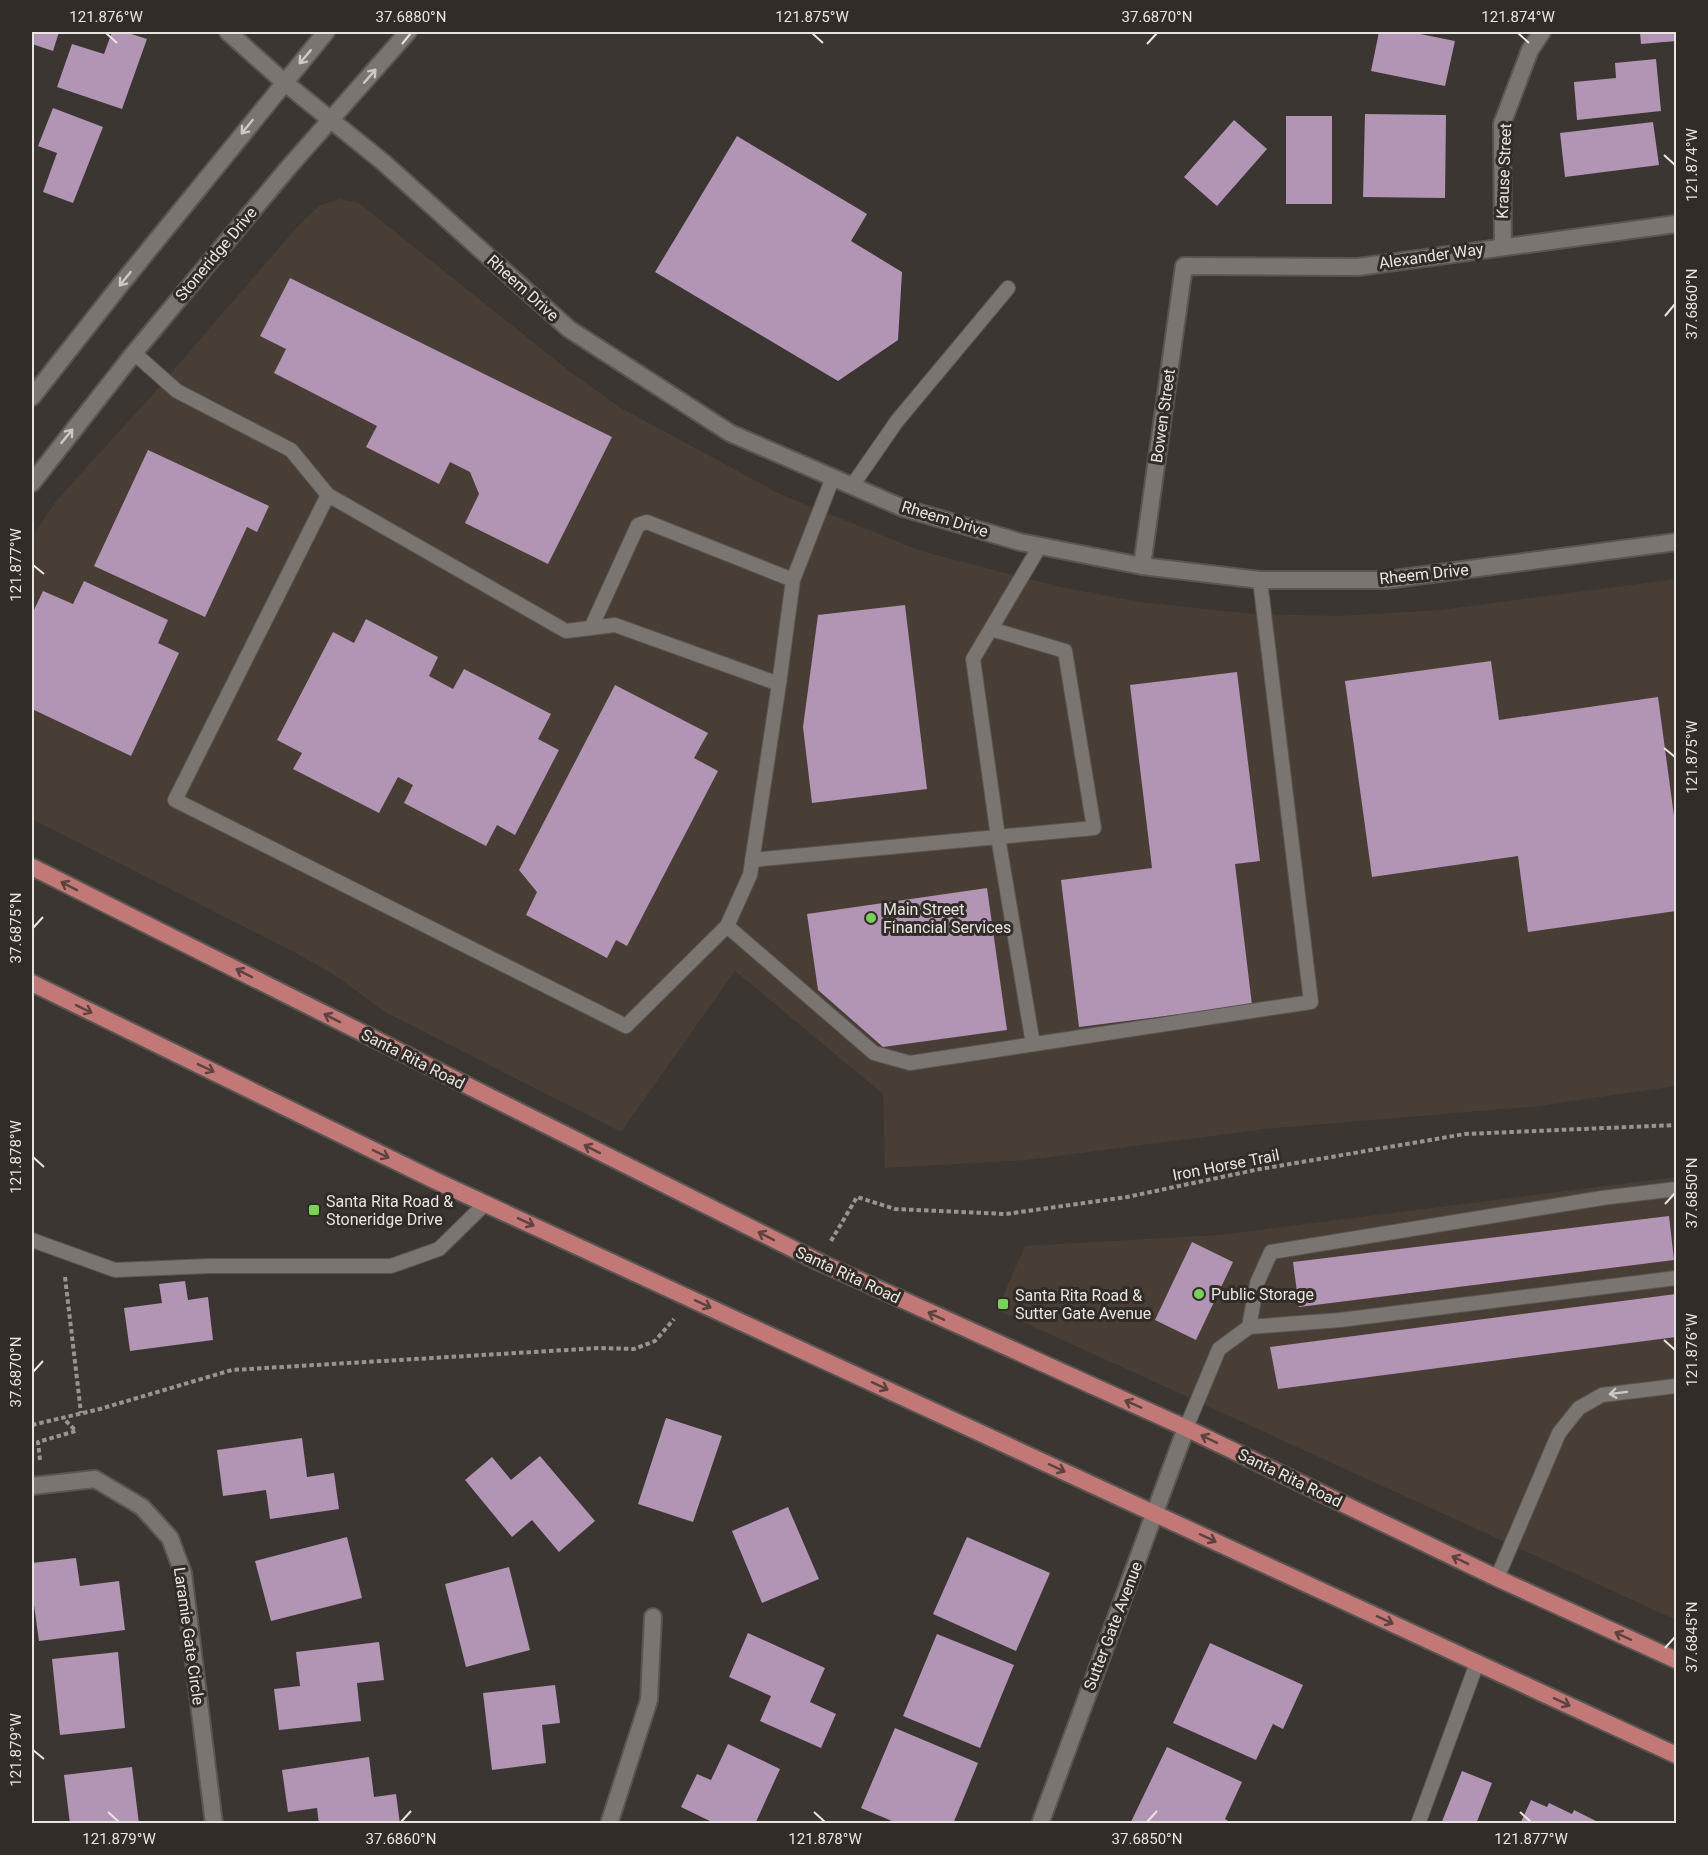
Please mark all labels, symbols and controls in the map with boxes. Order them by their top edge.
text: 121.876°W [69,8,143,26]
text: 37.6880°N [376,8,446,26]
text: 121.875°W [775,8,849,26]
text: 37.6870°N [1122,8,1192,26]
text: 121.874°W [1481,8,1555,26]
one-way arrow [299,48,312,64]
one-way arrow [363,69,377,84]
one-way arrow [241,119,254,135]
street label: Krause Street [1493,123,1515,219]
text: 121.874°W [1683,128,1701,202]
street label: Stoneridge Drive [171,203,261,305]
street label: Alexander Way [1378,239,1485,273]
street label: Rheem Drive [483,251,563,325]
text: 37.6860°N [1683,269,1701,339]
one-way arrow [118,271,132,286]
street label: Bowen Street [1147,368,1179,464]
one-way arrow [60,429,73,445]
street label: Rheem Drive [899,497,991,541]
text: 121.877°W [7,528,25,602]
street label: Rheem Drive [1378,560,1470,588]
text: 121.875°W [1683,720,1701,794]
one-way arrow [61,879,79,891]
text: 37.6875°N [7,893,25,963]
place label: Main Street Financial Services [883,900,1011,937]
marker: Main Street Financial Services [864,911,878,925]
one-way arrow [235,967,253,979]
one-way arrow [75,1003,93,1015]
one-way arrow [323,1011,341,1023]
street label: Santa Rita Road [358,1025,468,1093]
one-way arrow [196,1063,214,1075]
text: 121.878°W [7,1120,25,1194]
one-way arrow [584,1142,602,1154]
street label: Iron Horse Trail [1171,1145,1281,1185]
one-way arrow [371,1149,389,1160]
text: 37.6850°N [1683,1158,1701,1228]
place label: Santa Rita Road & Stoneridge Drive [326,1192,453,1229]
marker: Santa Rita Road & Stoneridge Drive [307,1203,321,1217]
one-way arrow [516,1217,534,1228]
one-way arrow [758,1230,776,1241]
street label: Santa Rita Road [793,1242,903,1308]
place label: Public Storage [1211,1285,1314,1304]
place label: Santa Rita Road & Sutter Gate Avenue [1015,1286,1151,1323]
marker: Public Storage [1192,1287,1206,1301]
marker: Santa Rita Road & Sutter Gate Avenue [996,1297,1010,1311]
one-way arrow [693,1299,711,1310]
one-way arrow [927,1310,945,1321]
text: 121.876°W [1683,1313,1701,1387]
text: 37.6870°N [7,1337,25,1407]
one-way arrow [870,1380,888,1392]
one-way arrow [1609,1387,1629,1398]
one-way arrow [1124,1398,1142,1409]
one-way arrow [1200,1432,1218,1444]
street label: Santa Rita Road [1235,1445,1345,1511]
one-way arrow [1047,1462,1065,1474]
one-way arrow [1199,1533,1217,1545]
one-way arrow [1452,1554,1469,1566]
street label: Sutter Gate Avenue [1080,1559,1146,1693]
street label: Laramie Gate Circle [170,1566,208,1706]
text: 37.6845°N [1683,1602,1701,1672]
one-way arrow [1376,1615,1394,1627]
one-way arrow [1615,1630,1633,1641]
one-way arrow [1553,1697,1571,1709]
text: 121.879°W [7,1713,25,1787]
text: 121.879°W [82,1830,156,1848]
text: 37.6860°N [366,1830,436,1848]
text: 121.878°W [788,1830,862,1848]
text: 37.6850°N [1112,1830,1182,1848]
text: 121.877°W [1494,1830,1568,1848]

